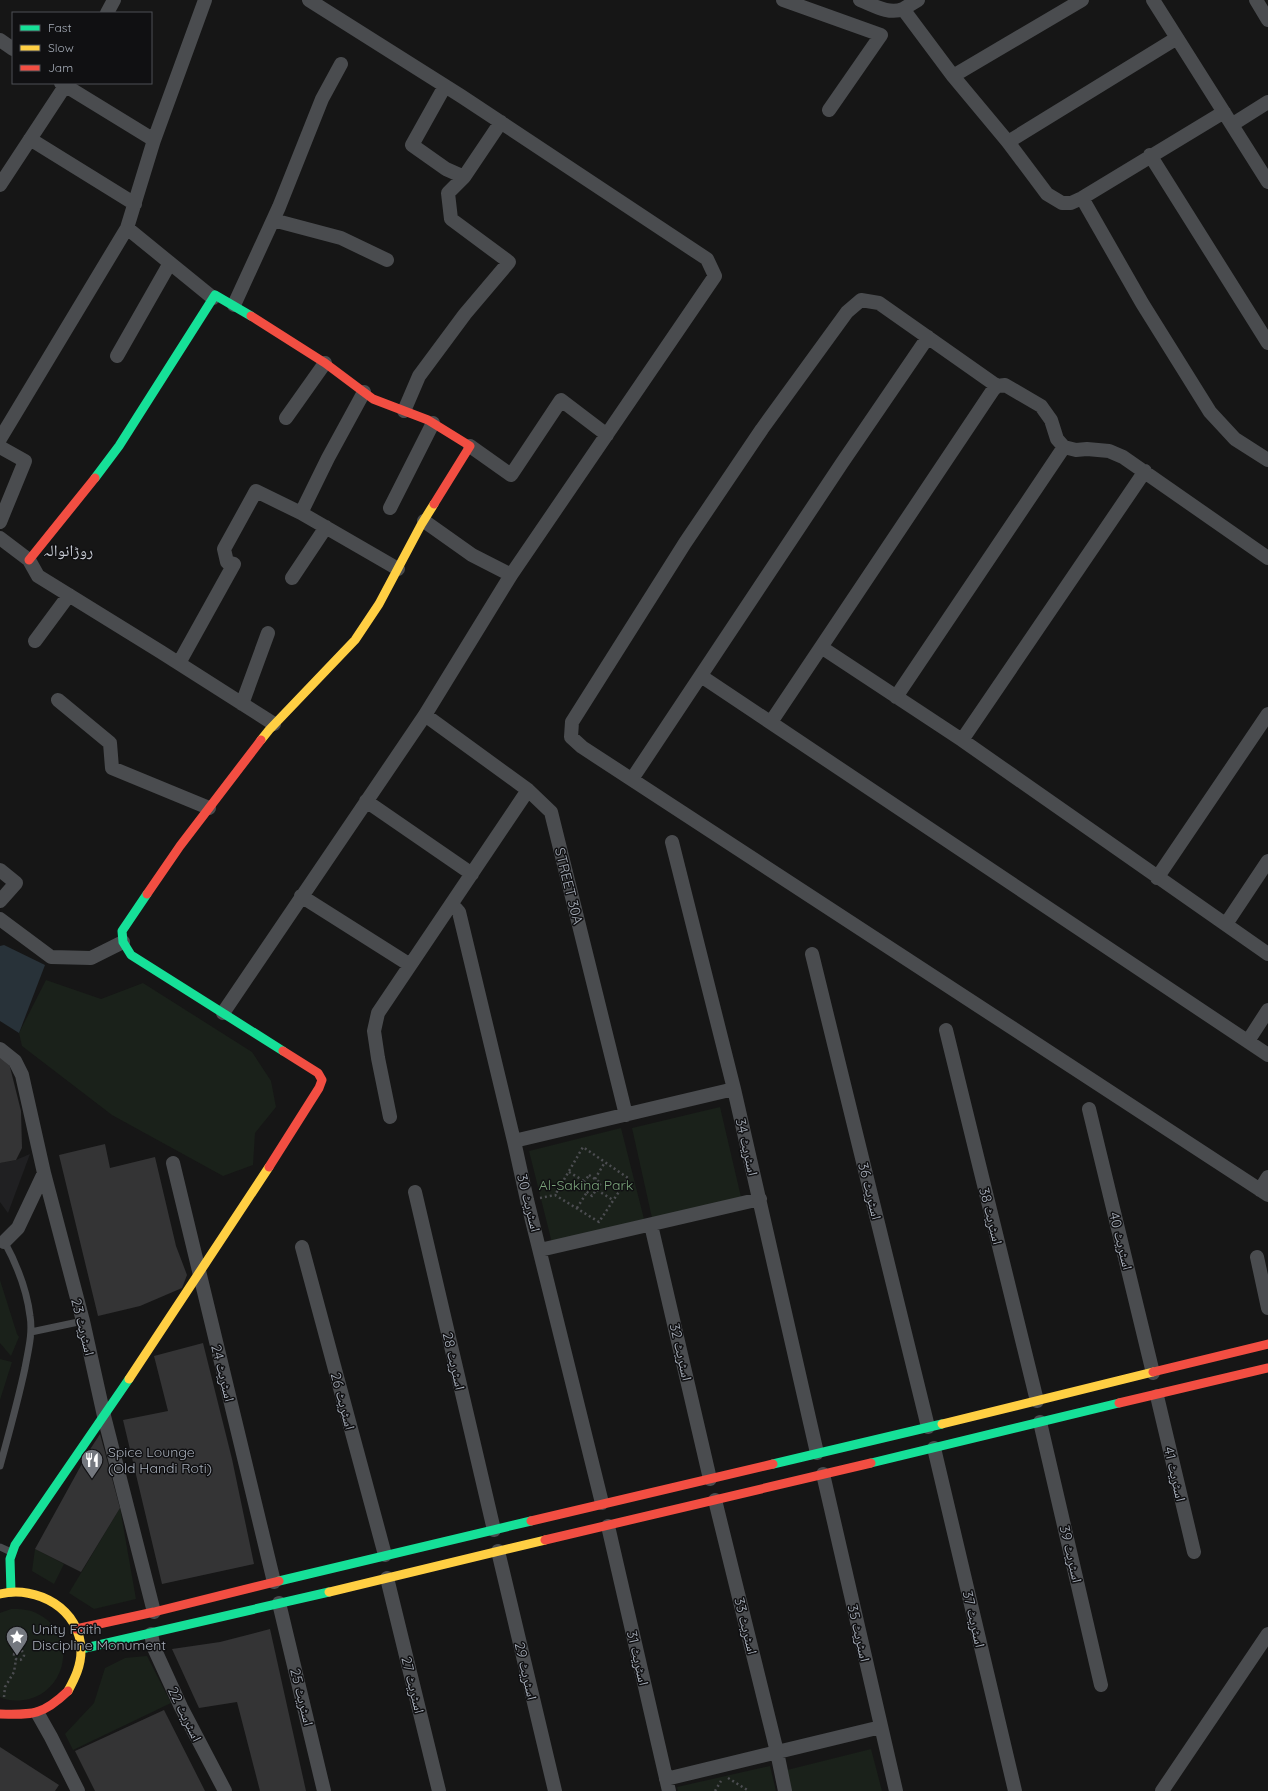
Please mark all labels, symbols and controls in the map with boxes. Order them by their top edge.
legend [12,12,152,84]
text: Fast [48,20,72,35]
text: Slow [48,40,74,55]
text: Jam [48,60,73,75]
district label: روڑانوالہ [43,540,93,560]
street label: STREET 30A [551,846,587,926]
street label: اسٹریٹ 34 [732,1117,762,1177]
street label: اسٹریٹ 36 [854,1161,886,1221]
street label: اسٹریٹ 30 [513,1172,545,1234]
park label: Al-Sakina Park [539,1176,633,1194]
street label: اسٹریٹ 38 [975,1186,1007,1246]
street label: اسٹریٹ 40 [1105,1210,1137,1272]
street label: اسٹریٹ 23 [67,1296,99,1358]
street label: اسٹریٹ 32 [666,1322,696,1382]
street label: اسٹریٹ 28 [439,1330,469,1392]
street label: اسٹریٹ 24 [207,1343,239,1403]
street label: اسٹریٹ 26 [327,1370,359,1432]
place label: Spice Lounge (Old Handi Roti) [108,1443,212,1477]
street label: اسٹریٹ 41 [1160,1445,1190,1503]
restaurant icon: Spice Lounge (Old Handi Roti) [79,1447,105,1480]
street label: اسٹریٹ 39 [1056,1523,1086,1585]
street label: اسٹریٹ 37 [959,1589,989,1649]
street label: اسٹریٹ 33 [730,1596,762,1656]
street label: اسٹریٹ 35 [844,1603,874,1663]
place label: Unity Faith Discipline Monument [32,1620,166,1654]
place icon: Unity Faith Discipline Monument [4,1624,30,1657]
street label: اسٹریٹ 31 [623,1629,653,1687]
street label: اسٹریٹ 29 [511,1640,541,1702]
street label: اسٹریٹ 27 [397,1655,429,1715]
street label: اسٹریٹ 25 [286,1666,318,1728]
street label: اسٹریٹ 22 [164,1684,206,1744]

